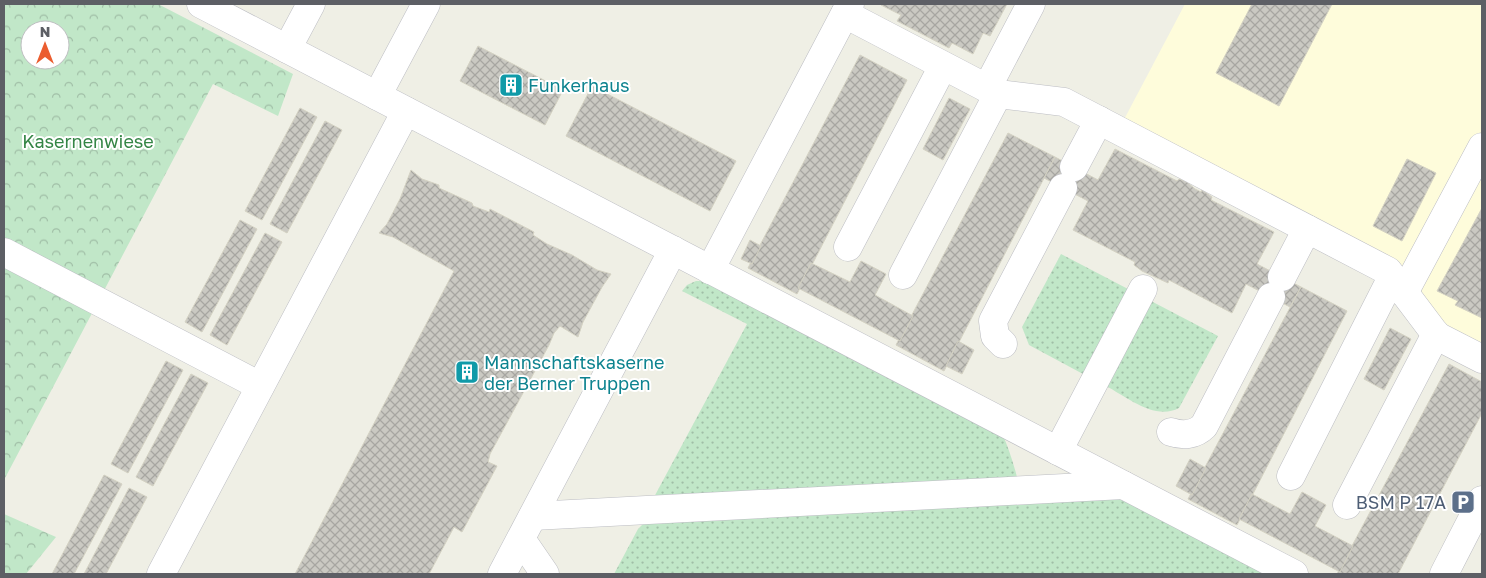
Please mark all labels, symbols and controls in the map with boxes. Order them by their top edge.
north arrow [20,20,70,70]
text: N [40,23,50,40]
building icon: Funkerhaus [498,72,524,98]
place label: Funkerhaus [528,74,630,96]
park label: Kasernenwiese [22,130,154,152]
place label: Mannschaftskaserne der Berner Truppen [484,351,665,394]
building icon: Mannschaftskaserne der Berner Truppen [454,359,480,385]
parking icon: BSM P 17A [1450,489,1476,515]
place label: BSM P 17A [1356,491,1446,513]

